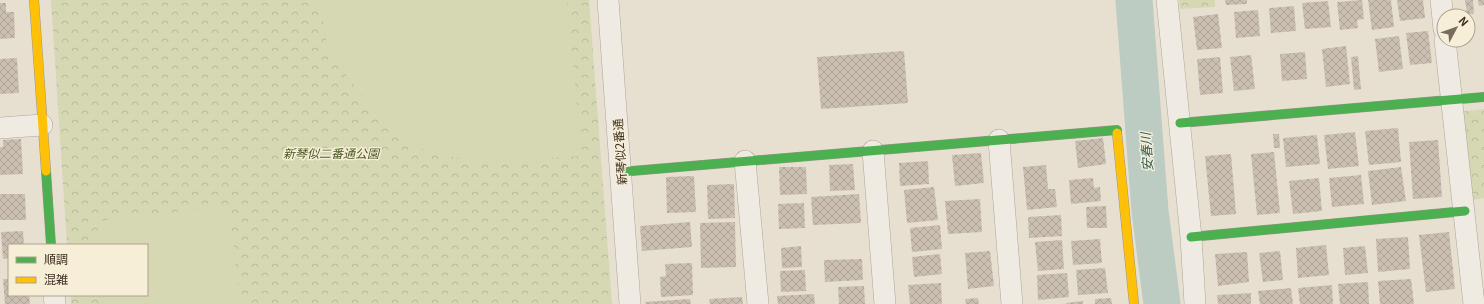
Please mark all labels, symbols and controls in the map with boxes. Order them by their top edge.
north arrow [1436,8,1476,48]
text: N [1456,12,1473,29]
street label: 新琴似2番通 [608,118,630,186]
water label: 安春川 [1135,130,1157,172]
park label: 新琴似二番通公園 [283,144,381,161]
legend [8,244,148,296]
text: 順調 [44,250,68,267]
text: 混雑 [44,270,68,287]

